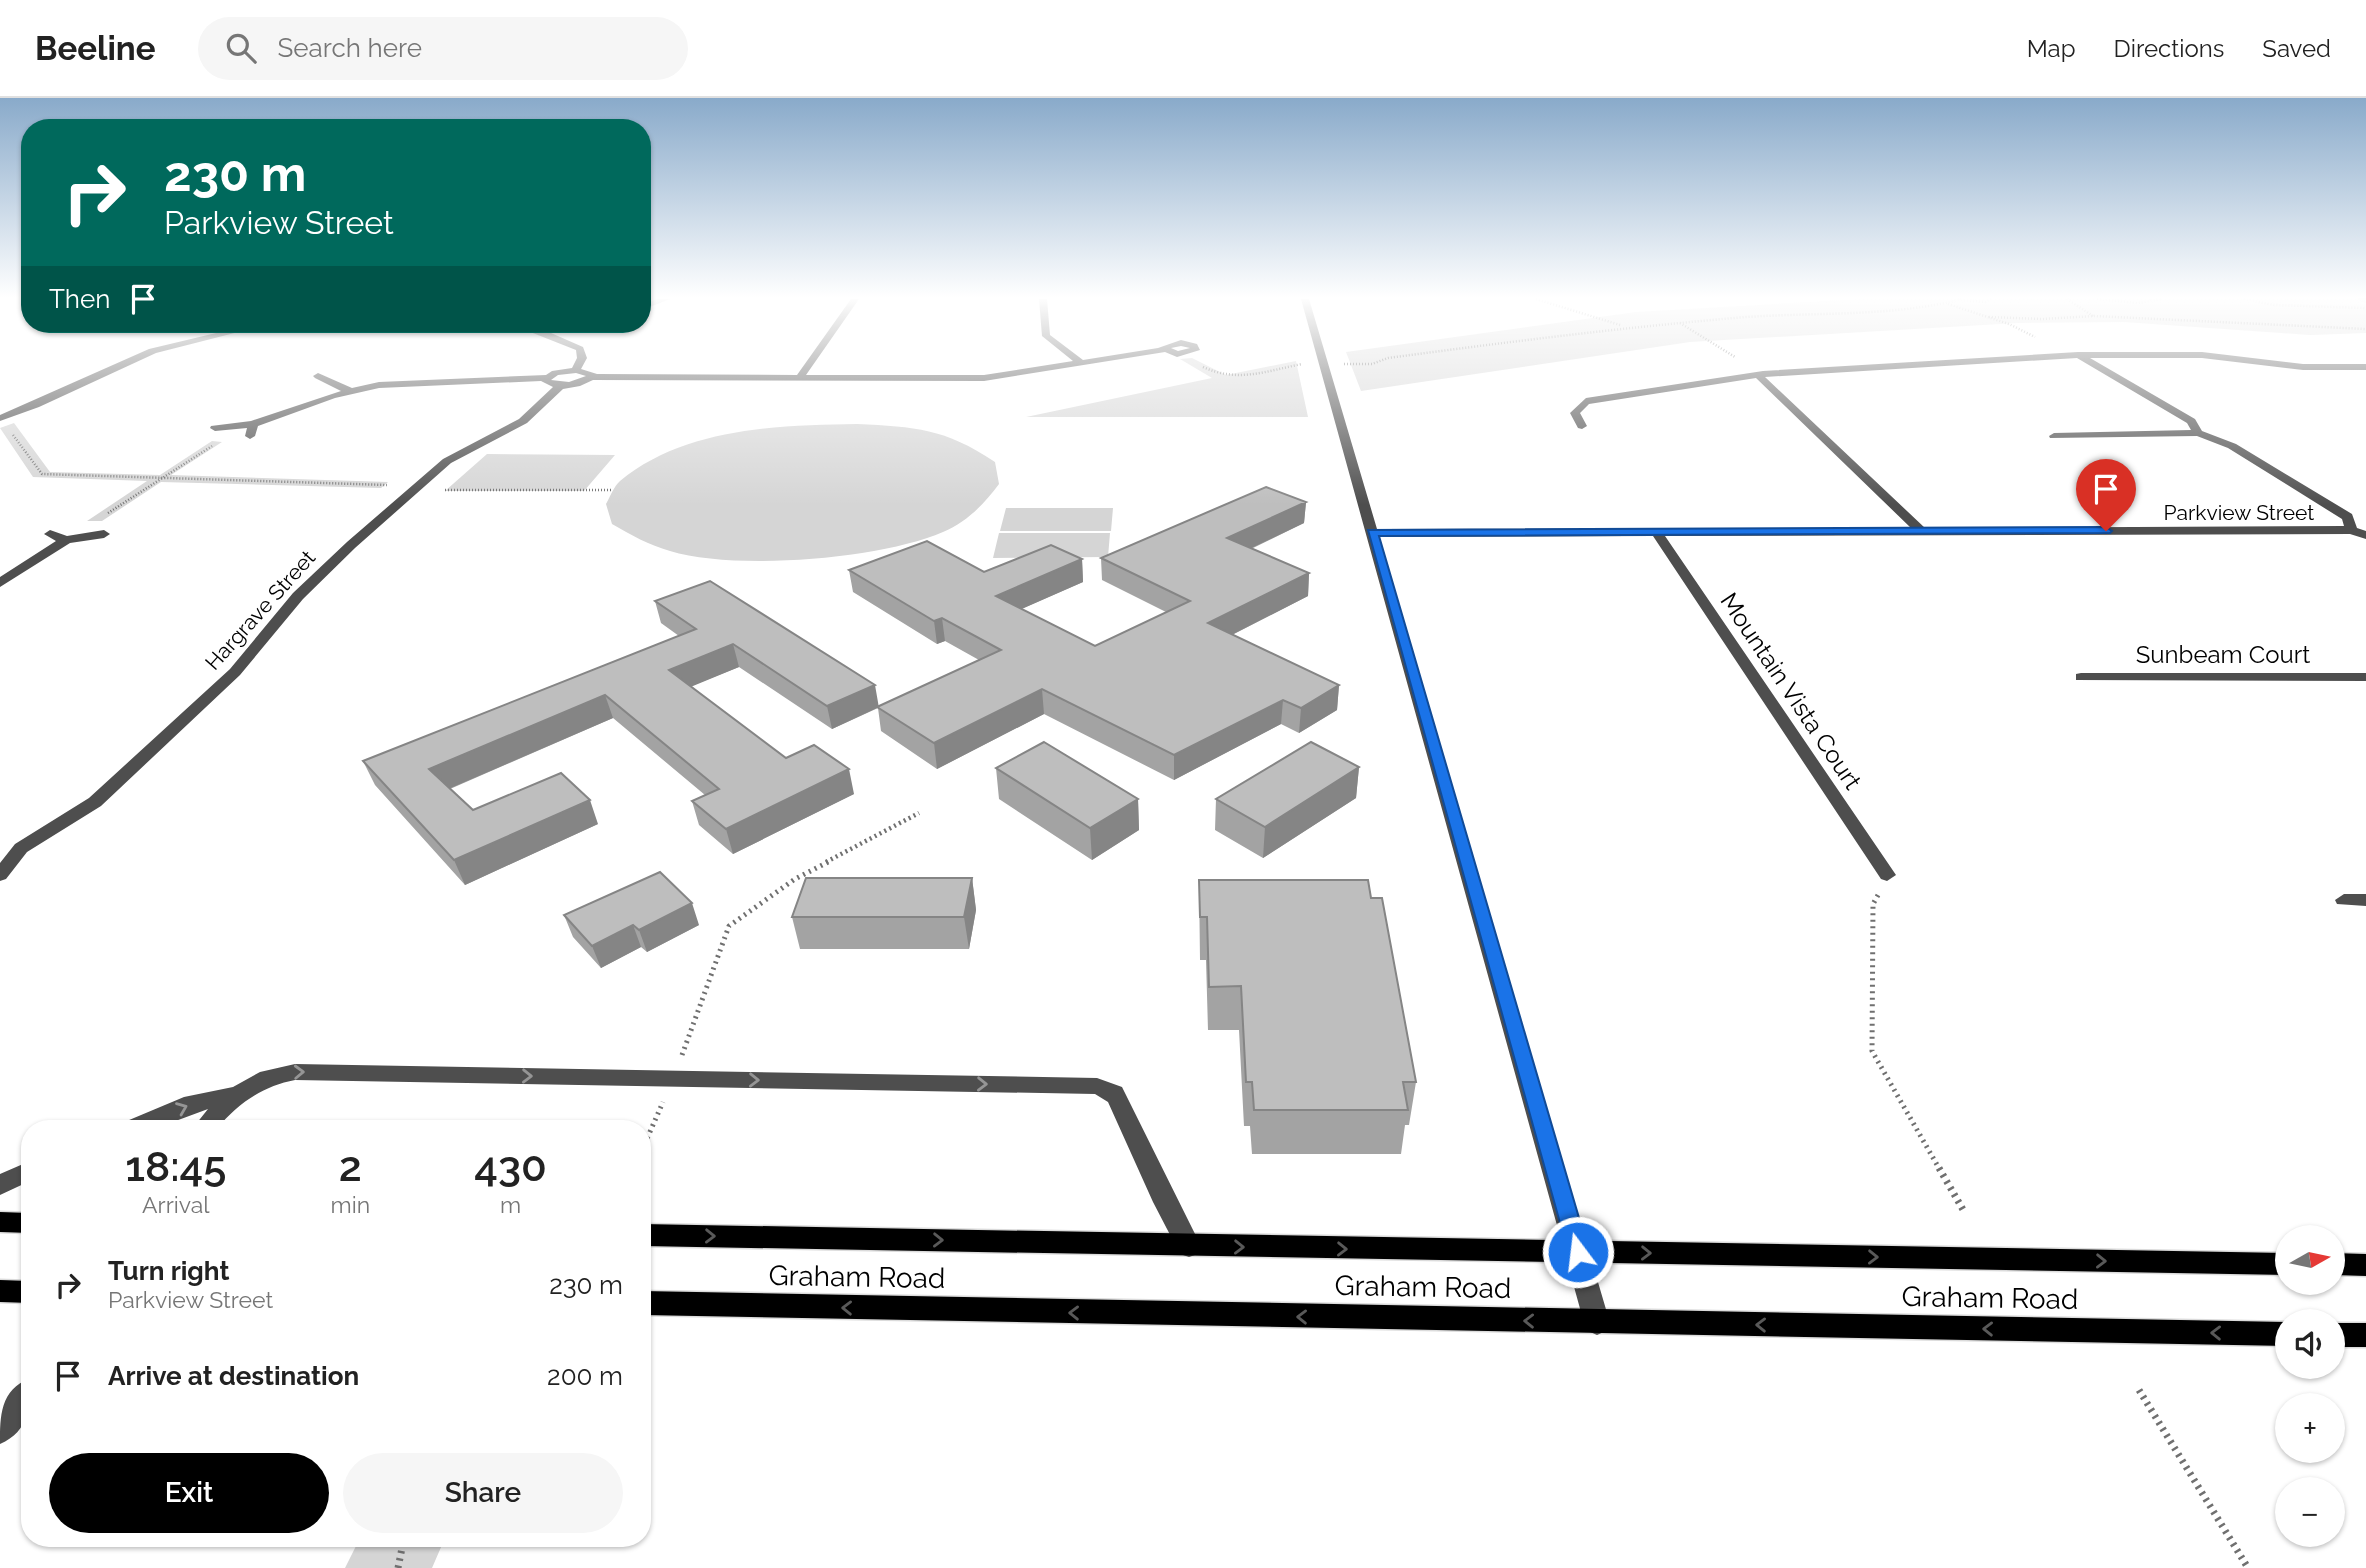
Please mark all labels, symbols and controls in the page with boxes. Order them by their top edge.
search box [198,17,688,80]
text: Beeline [35,29,156,68]
icon: search [222,29,260,67]
text: Search here [278,33,422,63]
text: Map [2027,34,2076,63]
text: Directions [2114,34,2224,63]
text: Saved [2262,34,2331,63]
text: 230 m [164,145,306,202]
icon: right [49,147,140,238]
text: Parkview Street [164,204,394,241]
icon: arrive [124,280,162,318]
text: Then [49,284,110,314]
pin [2076,459,2136,531]
icon: arrive [2087,470,2125,508]
street label: Parkview Street [2164,500,2314,525]
street label: Hargrave Street [200,545,320,675]
street label: Mountain Vista Court [1714,587,1868,795]
street label: Sunbeam Court [2136,640,2310,669]
one-way arrow [294,1065,305,1080]
one-way arrow [522,1068,533,1084]
one-way arrow [749,1073,760,1088]
one-way arrow [976,1076,987,1091]
one-way arrow [175,1102,187,1116]
text: 18:45 [125,1142,226,1191]
text: 2 [339,1142,362,1191]
text: 430 [474,1142,547,1191]
text: Arrival [142,1191,210,1218]
text: min [331,1191,370,1218]
text: m [500,1191,521,1218]
position arrow [1541,1215,1615,1289]
north arrow [2275,1225,2345,1295]
map controls [2275,1225,2345,1547]
one-way arrow [706,1228,716,1244]
one-way arrow [933,1232,944,1247]
one-way arrow [1234,1239,1245,1255]
one-way arrow [1337,1241,1348,1257]
one-way arrow [1641,1245,1652,1261]
one-way arrow [1869,1249,1879,1265]
one-way arrow [2096,1253,2107,1269]
text: Turn right [108,1256,229,1286]
street label: Graham Road [768,1259,946,1295]
icon: right [49,1266,87,1304]
street label: Graham Road [1334,1269,1512,1305]
text: 230 m [549,1270,623,1300]
street label: Graham Road [1901,1280,2079,1316]
text: Parkview Street [108,1286,273,1313]
one-way arrow [841,1300,851,1316]
one-way arrow [1068,1305,1079,1321]
one-way arrow [1296,1309,1306,1325]
button: sound [2275,1309,2345,1379]
one-way arrow [1523,1313,1534,1329]
one-way arrow [1755,1318,1766,1333]
one-way arrow [1982,1321,1993,1337]
one-way arrow [2210,1325,2220,1341]
icon: arrive [49,1357,87,1395]
text: Arrive at destination [108,1361,359,1391]
text: 200 m [547,1361,623,1391]
button: + [2275,1393,2345,1463]
button: Exit [49,1453,329,1533]
button: Share [343,1453,623,1533]
button: − [2275,1477,2345,1547]

